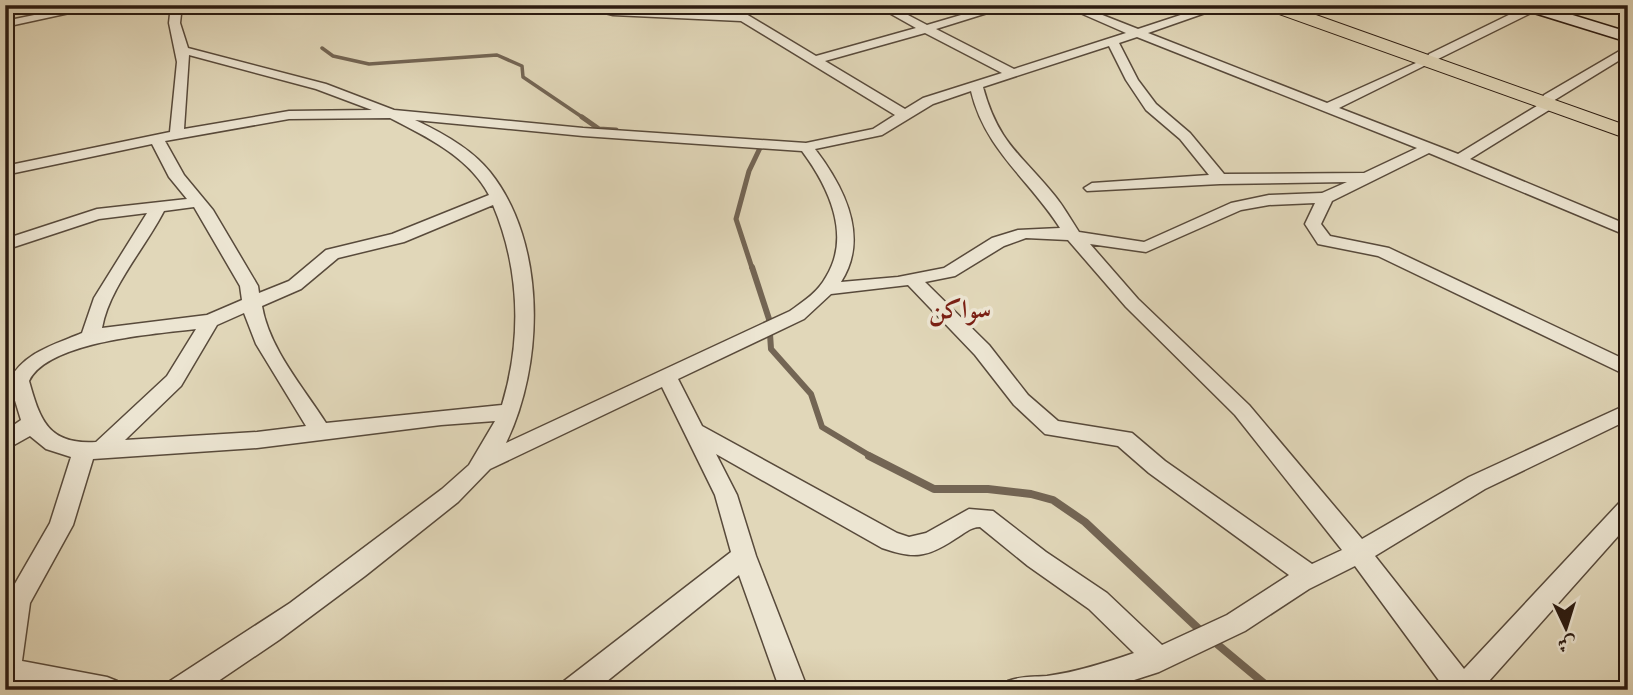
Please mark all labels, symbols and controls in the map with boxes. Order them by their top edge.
district label: سواكن [929,292,991,327]
north arrow [1532,594,1602,664]
text: ش [1557,630,1577,658]

